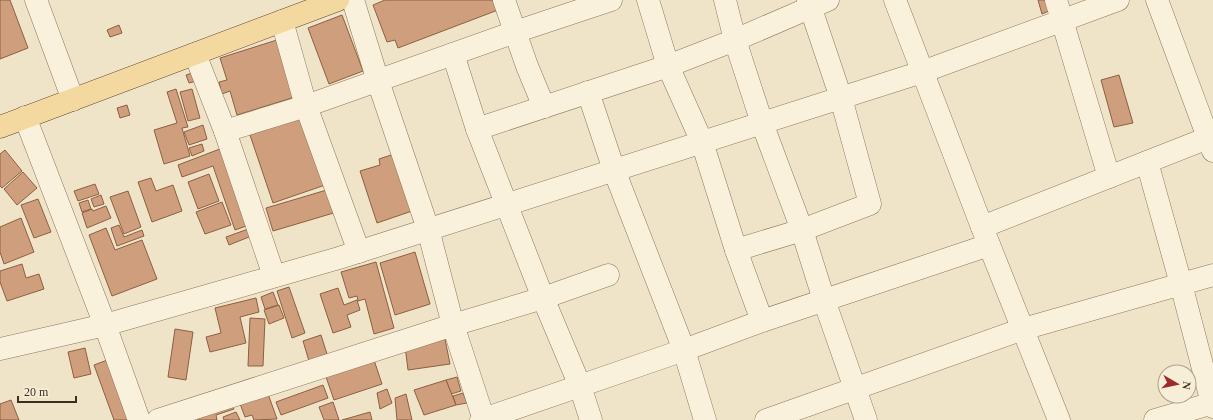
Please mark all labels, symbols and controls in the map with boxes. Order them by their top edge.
north arrow [1157,364,1197,404]
scale bar [18,378,76,404]
text: N [1180,381,1193,390]
text: 20 m [24,385,49,399]

